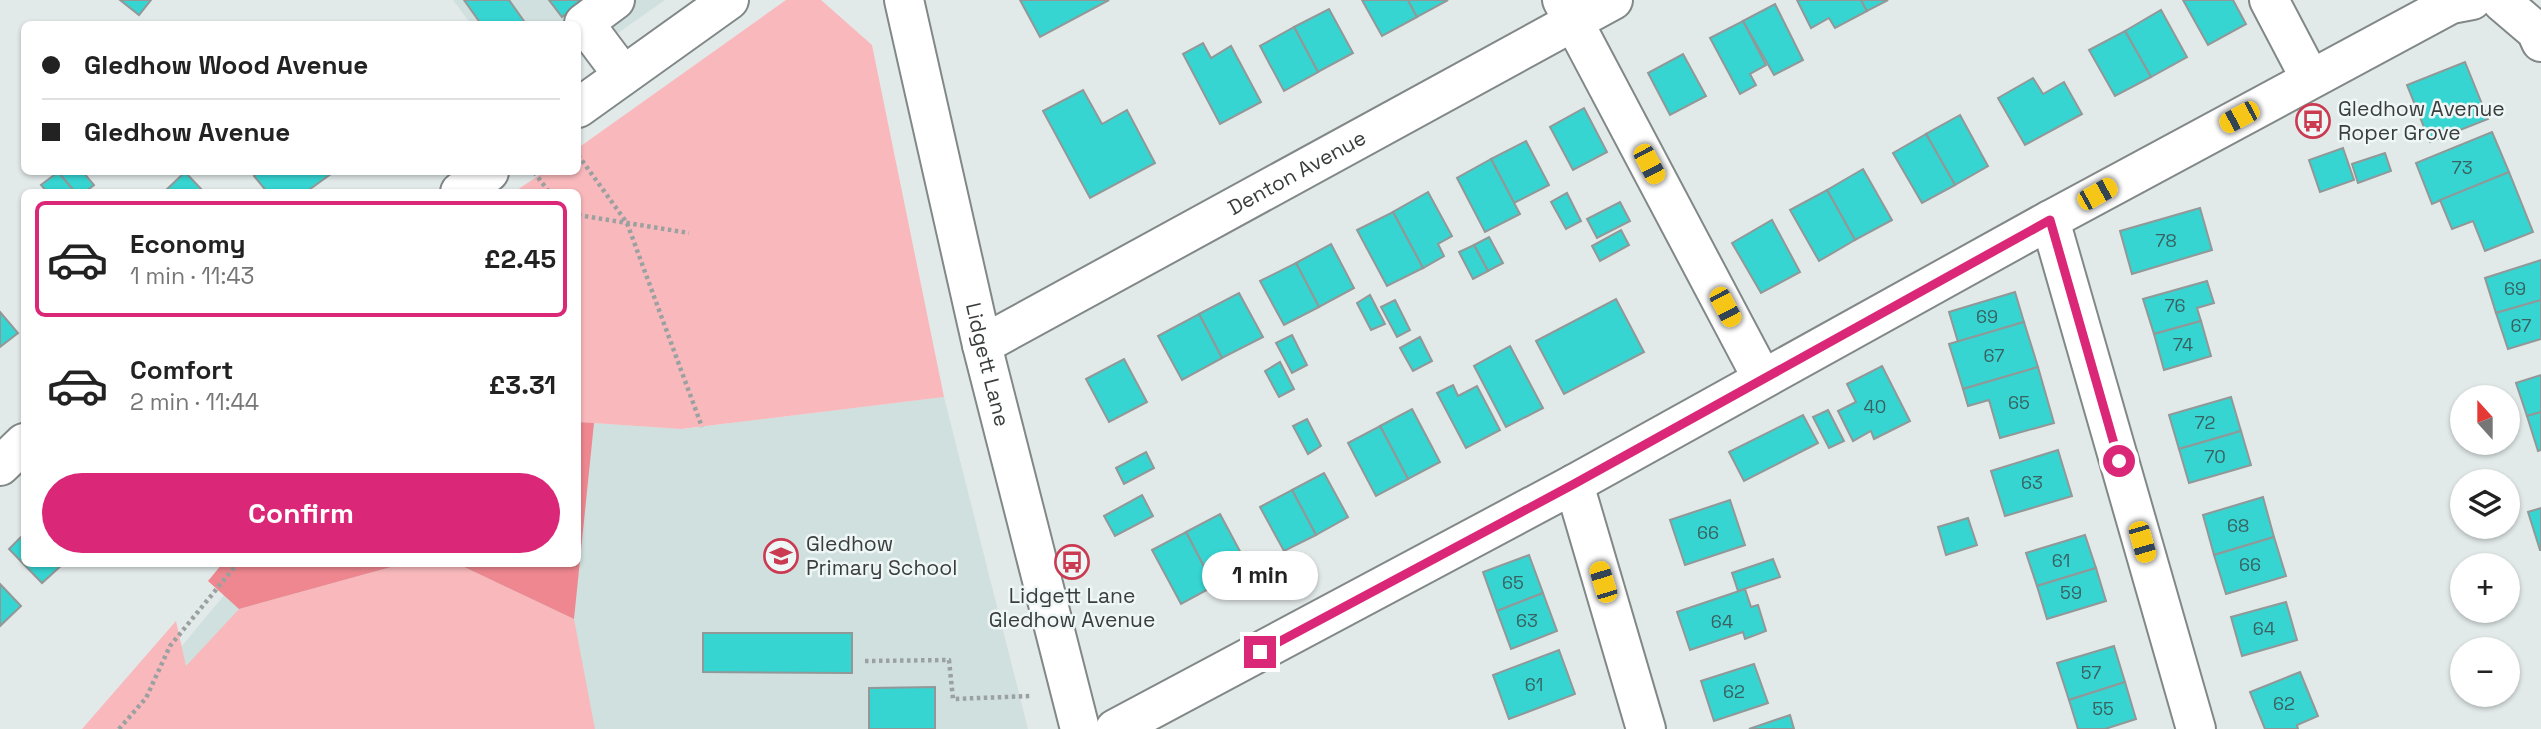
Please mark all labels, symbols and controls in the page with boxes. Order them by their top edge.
text: Gledhow Wood Avenue [84,48,368,82]
place label: Gledhow Avenue Roper Grove [2338,95,2505,146]
car [2216,98,2263,136]
bus stop icon: Gledhow Avenue Roper Grove [2294,102,2332,140]
text: Gledhow Avenue [84,115,290,149]
street label: Denton Avenue [1223,124,1371,221]
car [1630,141,1669,187]
house number: 73 [2451,156,2473,179]
car [2074,175,2121,213]
text: Economy [130,227,246,261]
icon: car [46,228,109,291]
house number: 78 [2155,229,2177,252]
text: £2.45 [484,242,556,276]
text: 1 min · 11:43 [130,261,254,291]
house number: 69 [2504,277,2526,300]
car [1706,284,1745,330]
house number: 76 [2164,294,2186,317]
street label: Lidgett Lane [960,300,1016,429]
house number: 69 [1976,305,1998,328]
house number: 67 [2511,314,2531,337]
house number: 74 [2173,333,2193,356]
house number: 67 [1984,344,2004,367]
text: Comfort [130,353,233,387]
icon: car [46,354,109,417]
text: £3.31 [489,368,556,402]
north arrow [2450,385,2520,455]
map controls [2450,385,2520,707]
text: 2 min · 11:44 [130,387,259,417]
house number: 65 [2008,391,2030,414]
house number: 40 [1864,395,1886,418]
house number: 72 [2195,411,2215,434]
route start [2103,445,2135,477]
house number: 70 [2204,445,2226,468]
button: layers [2450,469,2520,539]
house number: 63 [2021,471,2043,494]
button: Confirm [42,473,560,553]
house number: 68 [2227,514,2249,537]
car [2127,519,2158,565]
house number: 66 [1697,521,1719,544]
place label: Gledhow Primary School [806,530,957,581]
school or university icon: Gledhow Primary School [762,537,800,575]
bus stop icon: Lidgett Lane Gledhow Avenue [1053,543,1091,581]
house number: 61 [2052,549,2070,572]
callout: 1 min [1202,550,1318,600]
house number: 66 [2239,553,2261,576]
button: + [2450,553,2520,623]
car [1587,559,1620,605]
text: 1 min [1232,560,1288,590]
house number: 65 [1502,571,1524,594]
house number: 59 [2060,581,2082,604]
place label: Lidgett Lane Gledhow Avenue [989,582,1155,633]
house number: 63 [1516,609,1538,632]
house number: 64 [1711,610,1733,633]
house number: 64 [2253,617,2275,640]
route end [1244,636,1276,668]
button: − [2450,637,2520,707]
house number: 57 [2081,661,2101,684]
house number: 61 [1525,673,1543,696]
house number: 62 [1723,680,1745,703]
house number: 62 [2273,692,2295,715]
house number: 55 [2092,697,2114,720]

